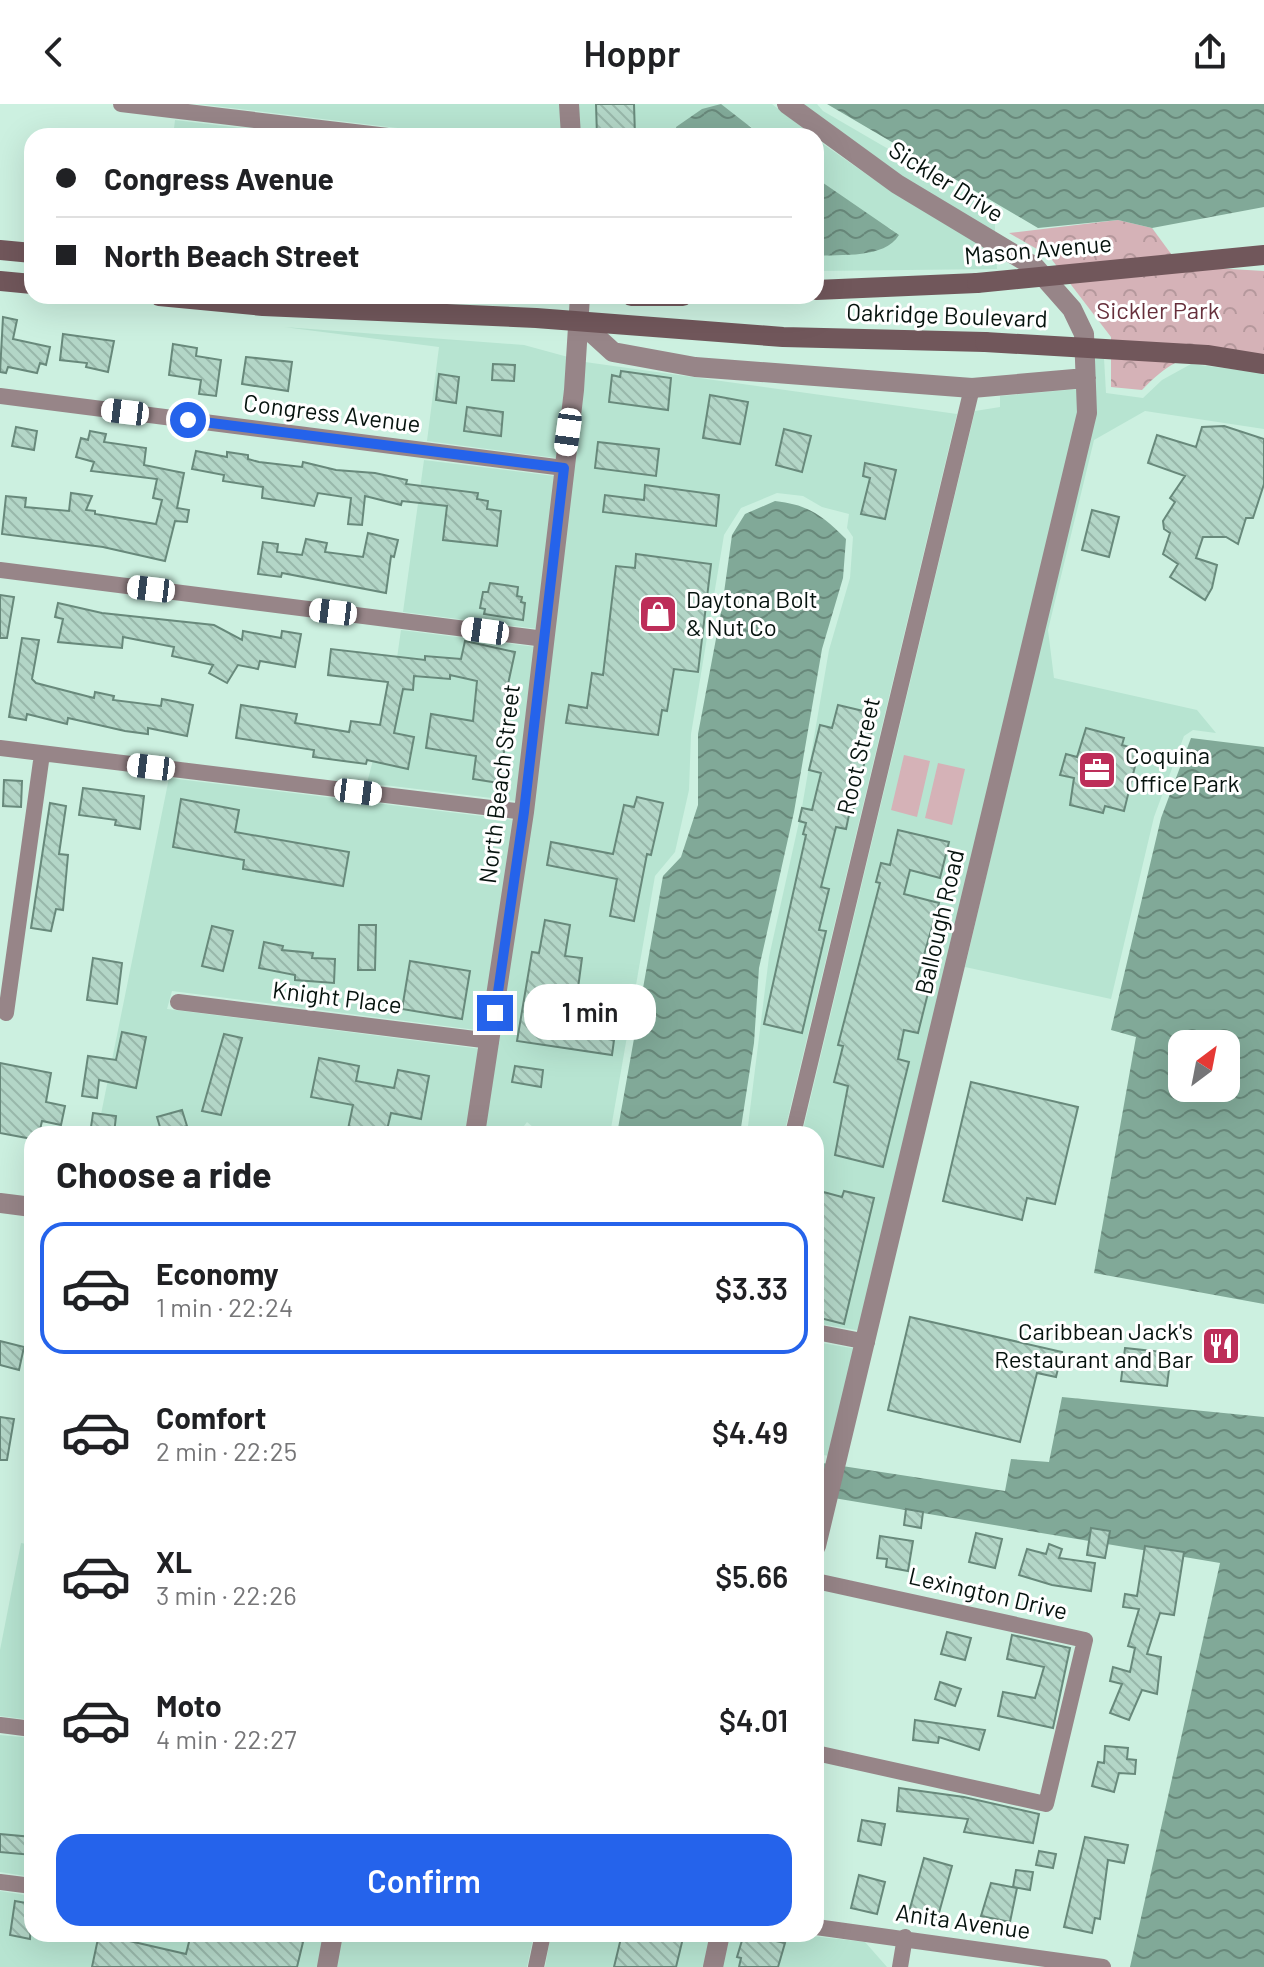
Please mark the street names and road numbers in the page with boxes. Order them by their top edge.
street label: Sickler Drive [884,134,1010,227]
street label: Mason Avenue [963,228,1113,269]
street label: Oakridge Boulevard [846,296,1048,333]
street label: Congress Avenue [242,387,422,438]
street label: North Beach Street [472,683,525,885]
street label: Root Street [830,694,885,817]
street label: Ballough Road [908,846,969,997]
street label: Knight Place [271,974,404,1019]
street label: Lexington Drive [906,1560,1071,1625]
street label: Anita Avenue [894,1897,1032,1944]

